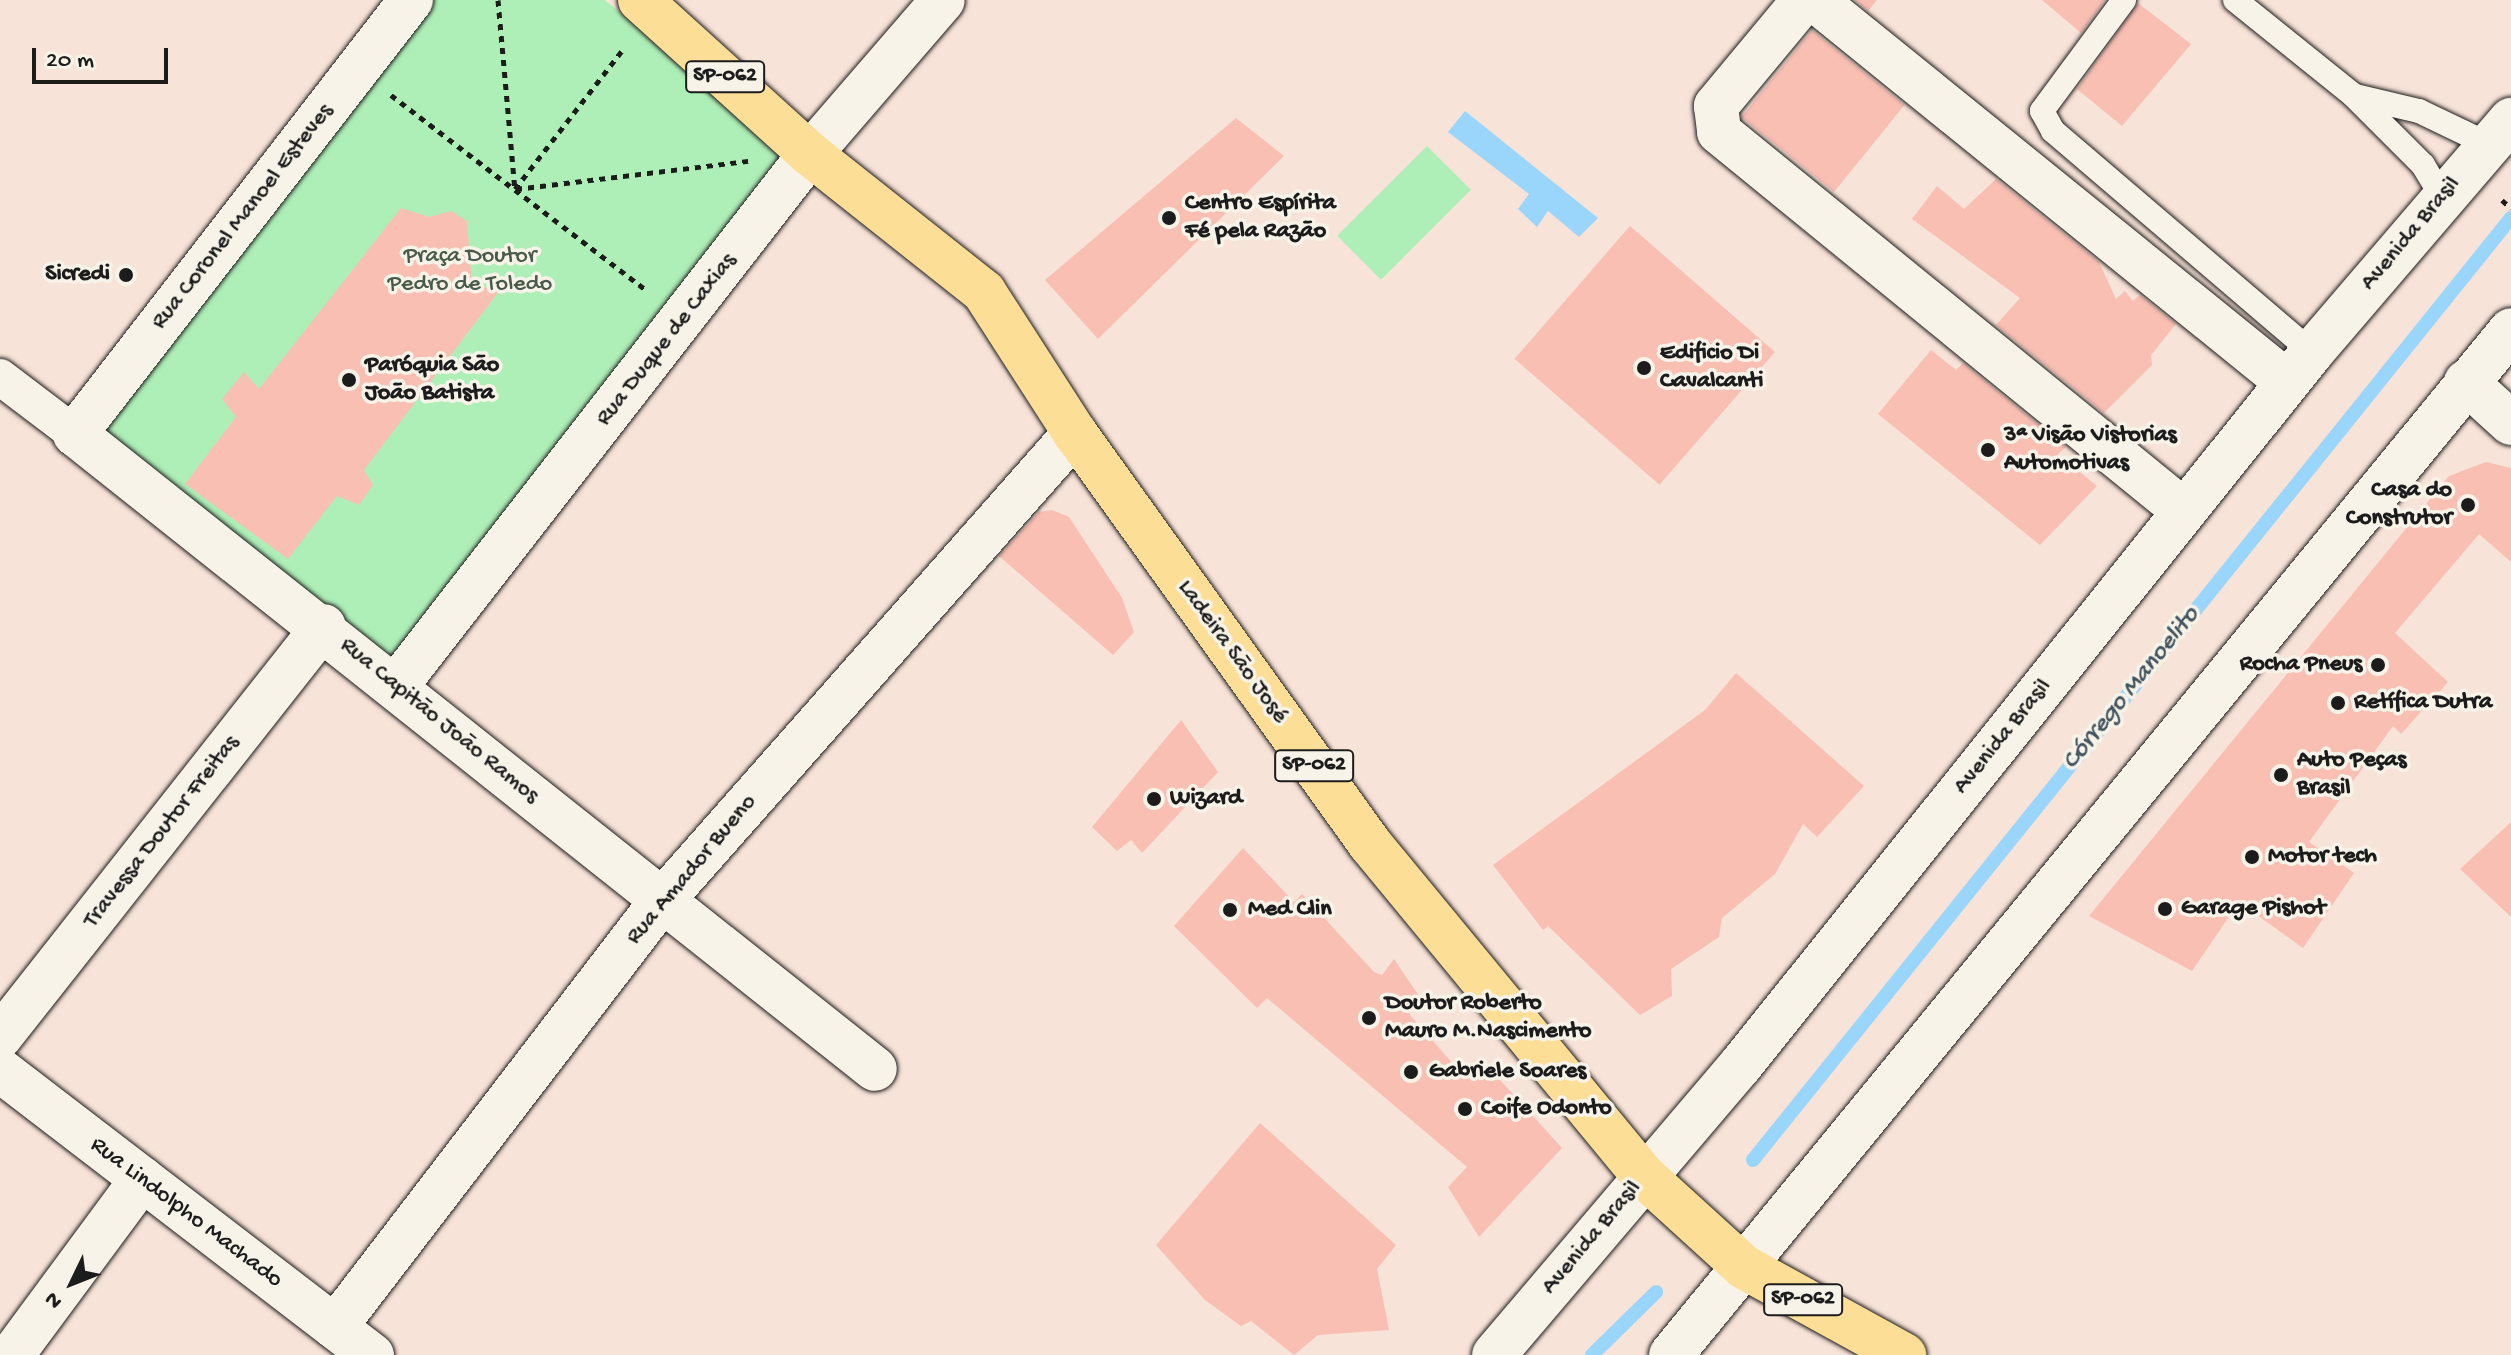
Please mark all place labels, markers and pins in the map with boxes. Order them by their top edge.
place label: Centro Espírita Fé pela Razão [1185,190,1336,246]
marker: Centro Espírita Fé pela Razão [1160,209,1178,227]
place label: Sicredi [45,261,110,289]
marker: Sicredi [117,266,135,284]
place label: Edificio Di Cavalcanti [1660,340,1763,396]
place label: Paróquia São João Batista [365,352,499,408]
marker: Edificio Di Cavalcanti [1635,359,1653,377]
marker: Paróquia São João Batista [340,371,358,389]
place label: 3ª Visão Vistorias Automotivas [2004,422,2177,478]
marker: 3ª Visão Vistorias Automotivas [1979,441,1997,459]
place label: Casa do Construtor [2346,477,2452,533]
marker: Casa do Construtor [2459,496,2477,514]
place label: Rocha Pneus [2240,651,2362,679]
marker: Rocha Pneus [2369,656,2387,674]
place label: Retífica Dutra [2354,689,2492,717]
marker: Retífica Dutra [2329,694,2347,712]
place label: Auto Peças Brasil [2297,747,2406,803]
marker: Auto Peças Brasil [2272,766,2290,784]
place label: Wizard [1170,785,1242,813]
marker: Wizard [1145,790,1163,808]
place label: Motor tech [2268,843,2377,871]
marker: Motor tech [2243,848,2261,866]
place label: Garage Pishot [2181,895,2325,923]
place label: Med Clin [1248,896,1332,924]
marker: Med Clin [1219,899,1241,921]
marker: Garage Pishot [2156,900,2174,918]
place label: Doutor Roberto Mauro M.Nascimento [1385,990,1591,1046]
marker: Doutor Roberto Mauro M.Nascimento [1360,1009,1378,1027]
place label: Gabriele Soares [1429,1058,1586,1086]
marker: Gabriele Soares [1400,1061,1422,1083]
place label: Coife Odonto [1481,1095,1612,1123]
marker: Coife Odonto [1456,1100,1474,1118]

